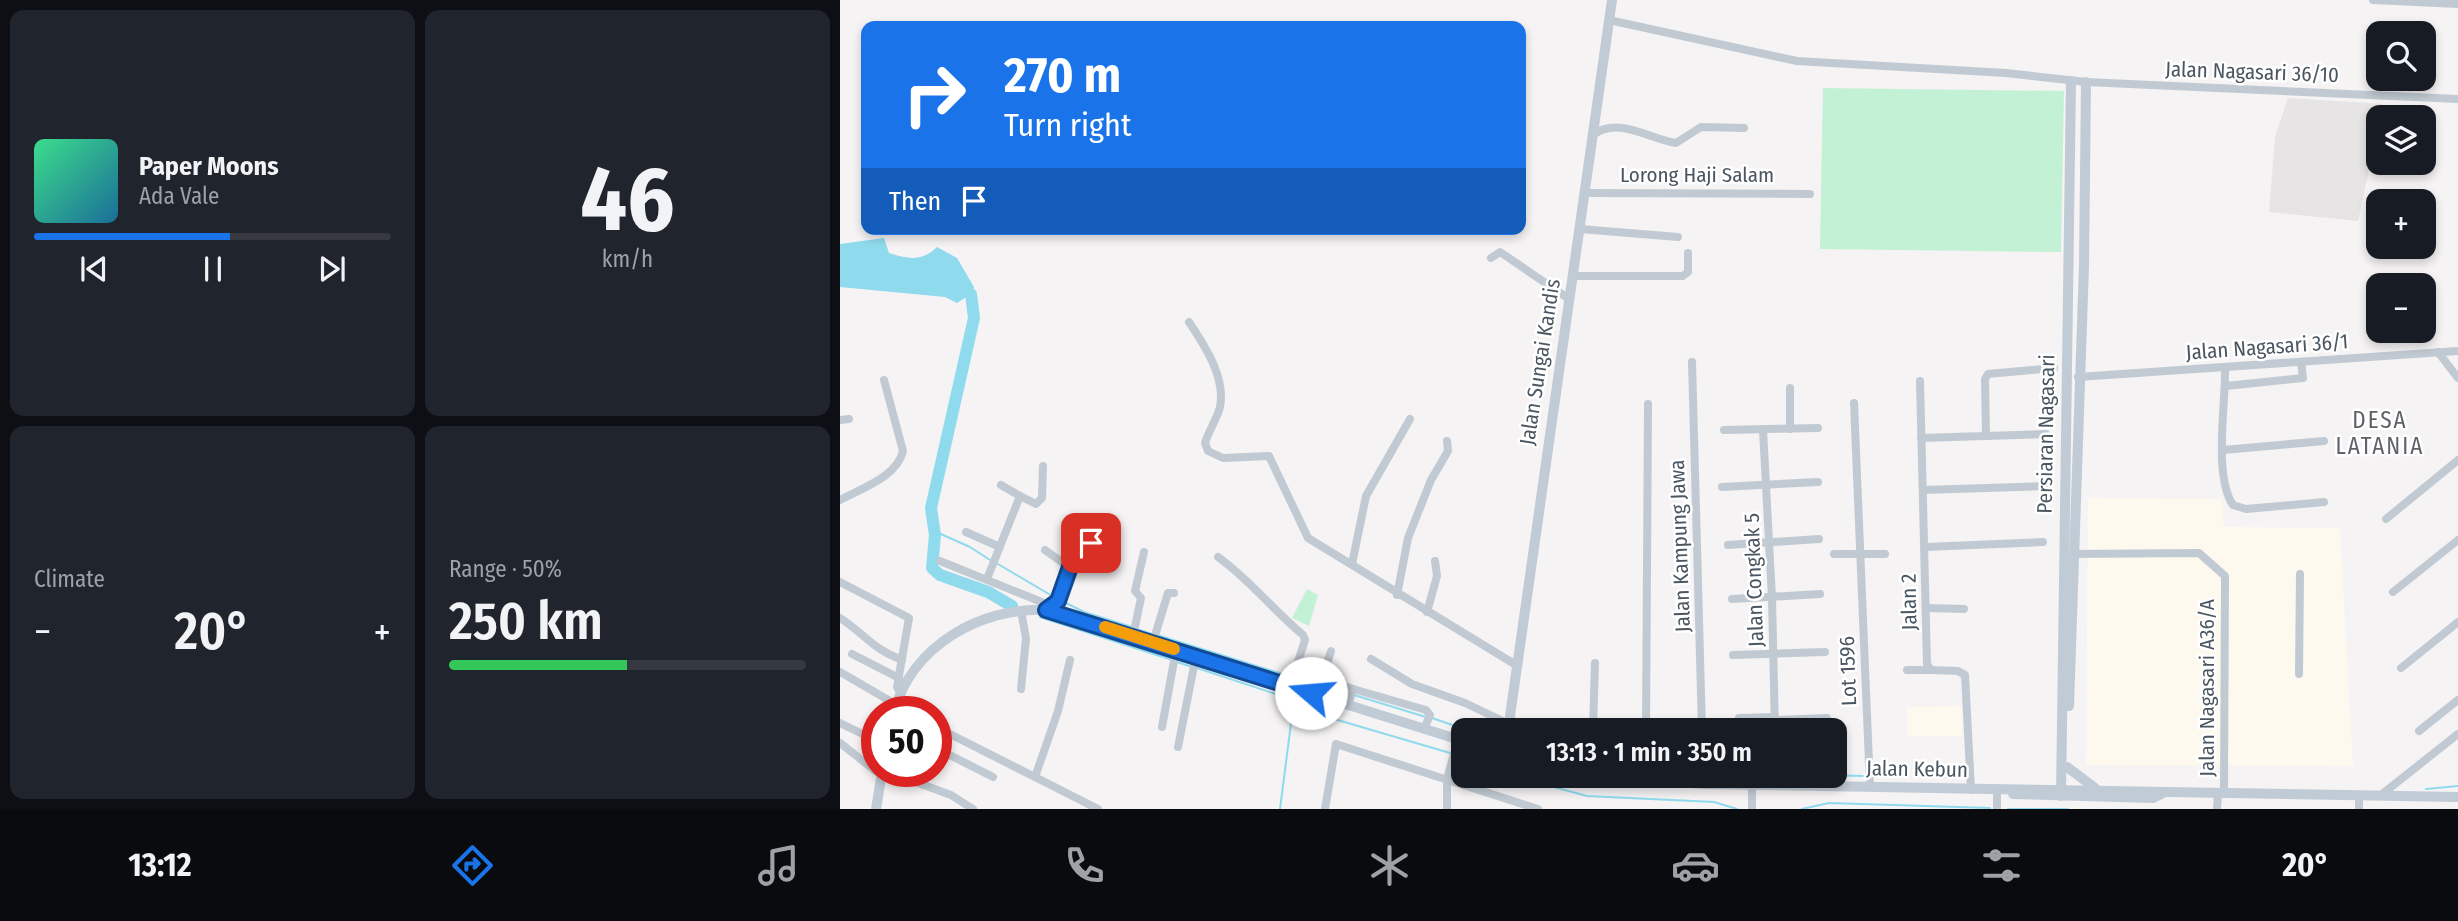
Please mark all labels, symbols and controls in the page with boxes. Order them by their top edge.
map controls [2366,21,2436,343]
button: search [2366,21,2436,91]
text: 270 m [1004,46,1121,105]
icon: right [889,49,980,140]
street label: Jalan Nagasari 36/10 [2165,56,2339,88]
button: layers [2366,105,2436,175]
text: Turn right [1004,106,1131,144]
text: 46 [580,145,675,254]
text: Paper Moons [139,151,279,182]
street label: Lorong Haji Salam [1620,162,1774,188]
text: Ada Vale [139,182,219,210]
icon: arrive [955,182,993,220]
text: Then [889,186,941,217]
button: + [2366,189,2436,259]
text: km/h [602,245,653,273]
icon: previous [75,250,113,288]
icon: pause [194,250,232,288]
icon: next [313,250,351,288]
button: − [2366,273,2436,343]
street label: Jalan Sungai Kandis [1514,277,1566,447]
street label: Jalan Nagasari 36/1 [2185,328,2349,366]
street label: Persiaran Nagasari [2032,354,2060,514]
district label: DESA LATANIA [2336,406,2424,460]
street label: Jalan Kampung Jawa [1664,459,1696,633]
pin [1061,513,1121,573]
street label: Jalan Congkak 5 [1739,513,1769,647]
icon: arrive [1072,524,1110,562]
text: Range · 50% [449,555,562,583]
text: Climate [34,565,105,593]
street label: Jalan 2 [1896,573,1922,631]
text: 250 km [449,590,603,653]
street label: Jalan Nagasari A36/A [2194,599,2220,777]
text: 20° [174,600,251,663]
text: − [34,609,51,655]
text: + [374,609,391,655]
street label: Lot 1596 [1834,636,1862,706]
position arrow [1274,656,1348,730]
speed limit sign: 50 [861,696,952,787]
text: 13:13 · 1 min · 350 m [1546,737,1752,768]
street label: Jalan Kebun [1866,755,1968,783]
icon: directions [448,841,497,890]
icon: music [754,841,803,890]
icon: phone [1060,841,1109,890]
icon: climate [1365,841,1414,890]
icon: car [1671,841,1720,890]
icon: filters [1977,841,2026,890]
text: 13:12 [128,846,192,884]
text: 20° [2282,846,2330,884]

